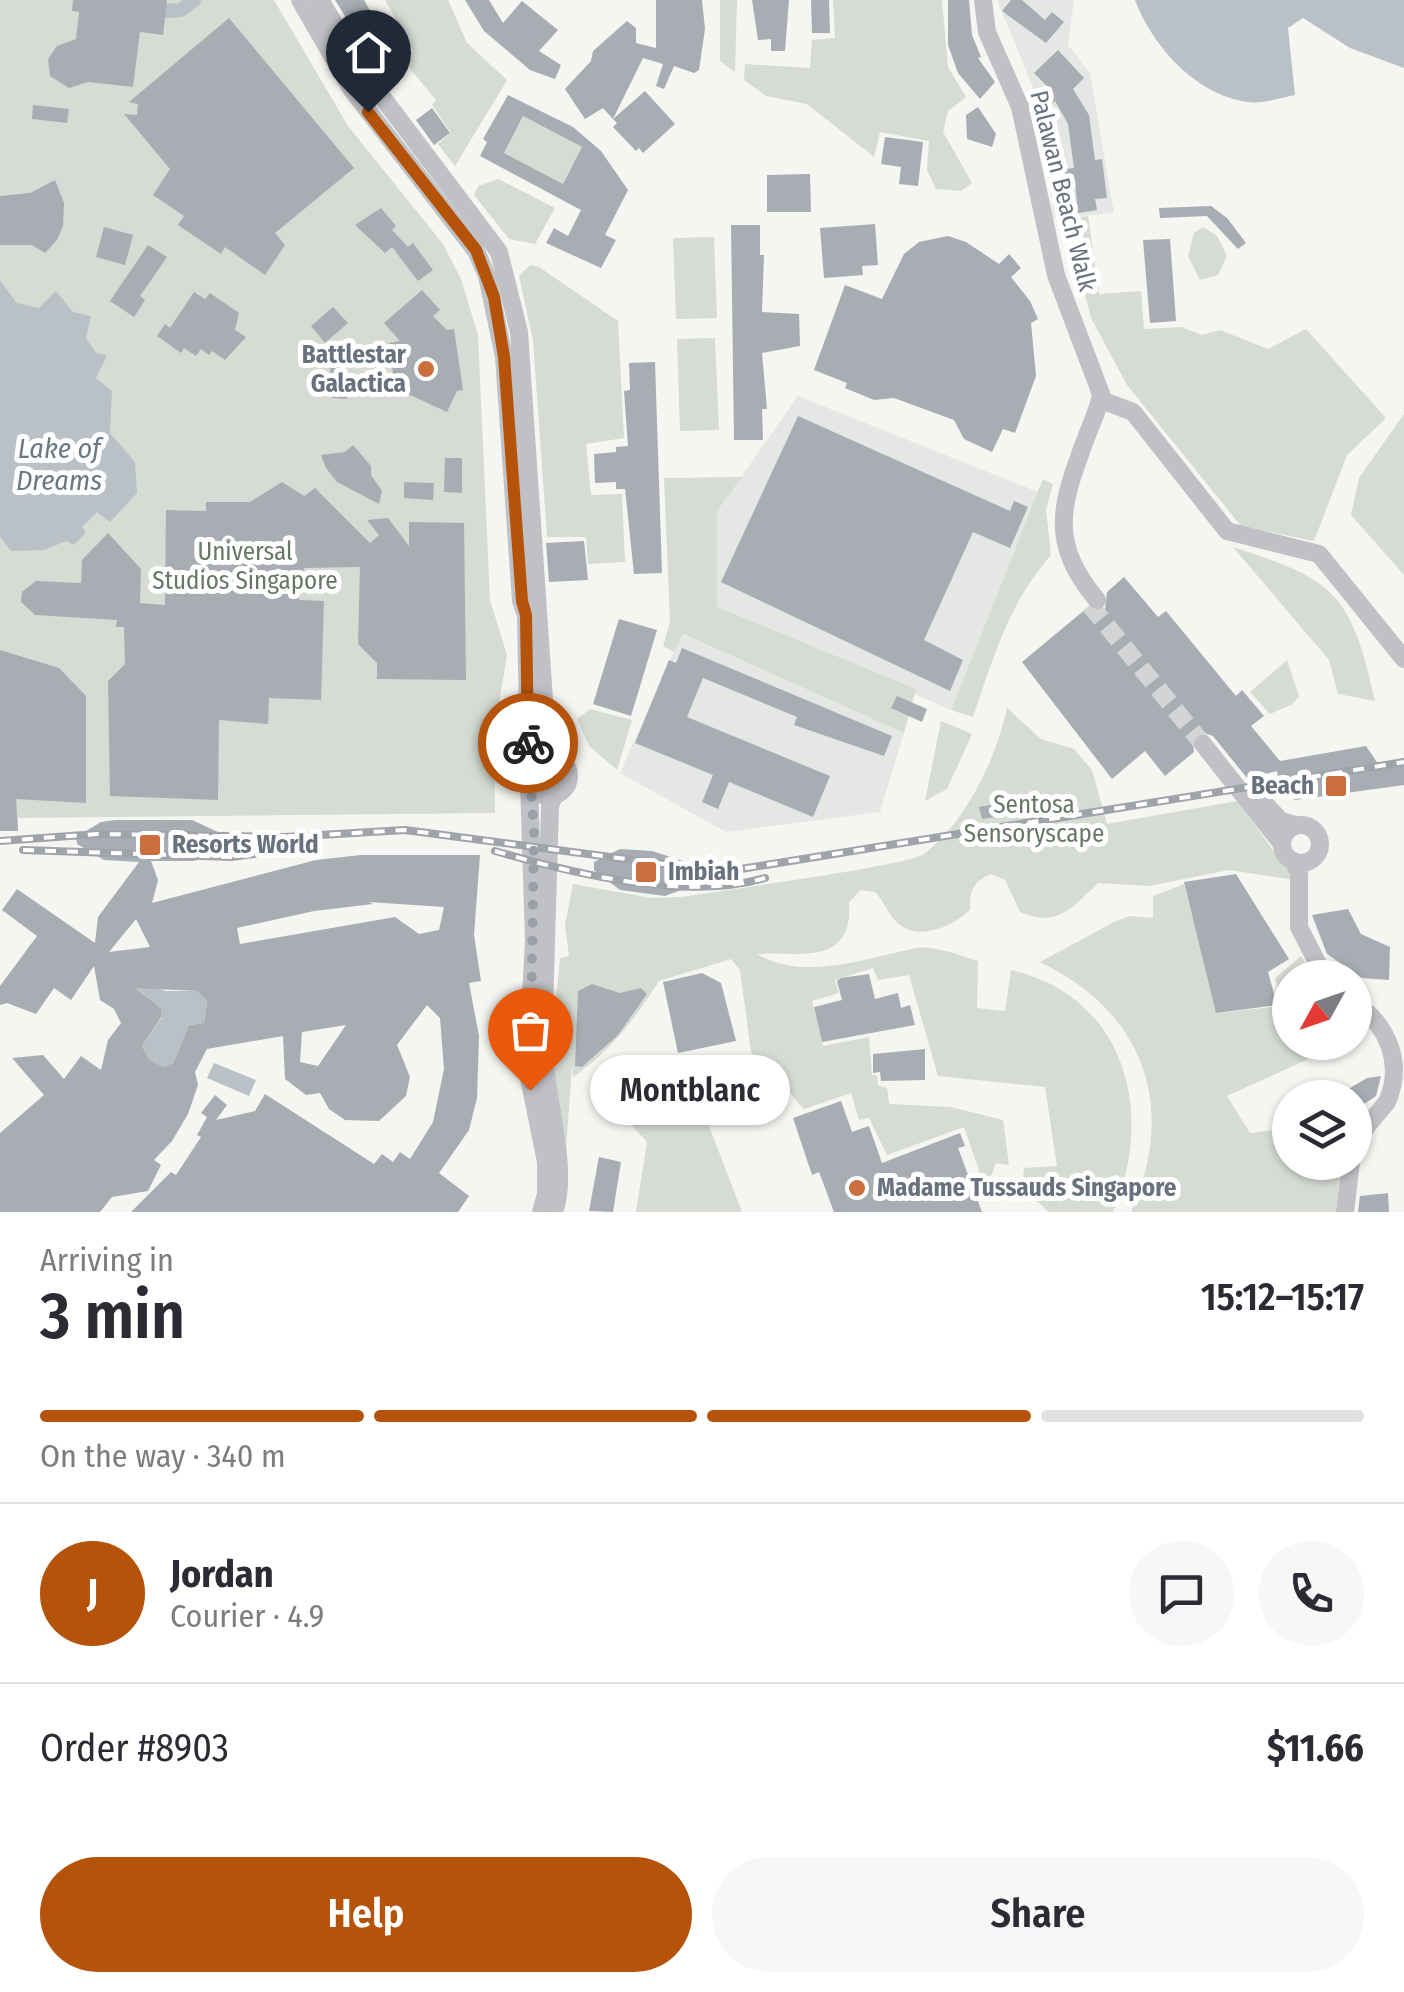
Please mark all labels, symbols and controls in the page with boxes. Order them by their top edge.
pin [326,10,411,113]
icon: home [341,25,396,80]
street label: Palawan Beach Walk [1024,88,1103,295]
place label: Battlestar Galactica [302,340,407,399]
marker: Battlestar Galactica [415,358,437,380]
water label: Lake of Dreams [16,432,104,497]
park label: Universal Studios Singapore [152,537,338,596]
courier [478,693,578,793]
icon: bike [501,716,556,771]
place label: Beach [1251,771,1314,801]
marker: Beach [1323,773,1349,799]
park label: Sentosa Sensoryscape [964,790,1104,849]
place label: Resorts World [172,830,319,860]
marker: Resorts World [137,832,163,858]
place label: Imbiah [668,857,739,887]
marker: Imbiah [633,859,659,885]
north arrow [1272,960,1372,1060]
map controls [1272,960,1372,1180]
pin [488,988,573,1091]
icon: bag [503,1003,558,1058]
callout: Montblanc [590,1055,790,1125]
text: Montblanc [620,1071,760,1109]
button: layers [1272,1080,1372,1180]
place label: Madame Tussauds Singapore [877,1173,1177,1203]
marker: Madame Tussauds Singapore [846,1177,868,1199]
text: Arriving in [40,1241,174,1279]
text: 15:12–15:17 [1201,1274,1364,1320]
text: 3 min [40,1277,185,1355]
text: On the way · 340 m [40,1437,286,1475]
button: chat [1129,1541,1234,1646]
button: phone [1259,1541,1364,1646]
text: Jordan [170,1551,274,1597]
text: J [87,1570,98,1616]
text: Courier · 4.9 [170,1597,324,1635]
text: Order #8903 [40,1725,229,1771]
text: $11.66 [1267,1725,1364,1771]
button: Help [40,1857,692,1972]
button: Share [712,1857,1364,1972]

